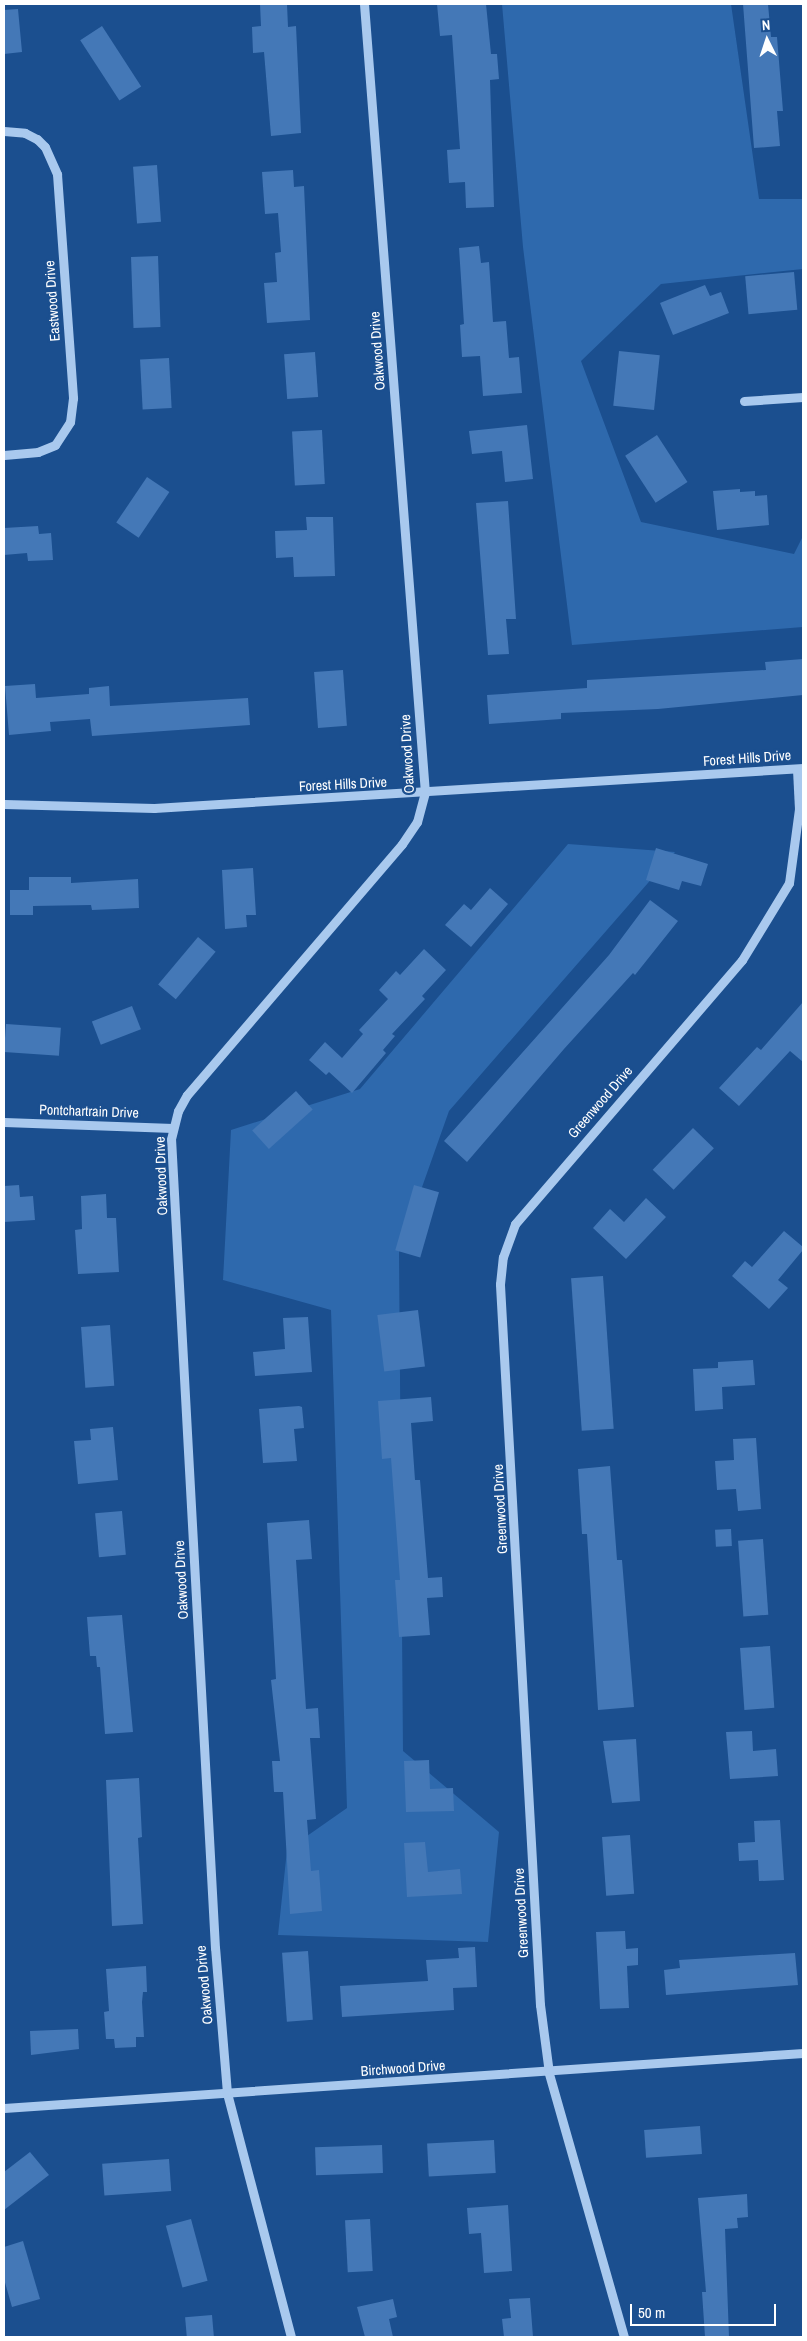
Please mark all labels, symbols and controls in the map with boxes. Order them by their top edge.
north arrow [742,15,792,65]
text: N [761,16,771,34]
street label: Eastwood Drive [41,260,63,342]
street label: Oakwood Drive [366,311,388,391]
street label: Oakwood Drive [397,714,417,794]
street label: Forest Hills Drive [702,747,792,769]
street label: Forest Hills Drive [299,773,387,795]
street label: Greenwood Drive [564,1063,636,1141]
street label: Pontchartrain Drive [39,1101,139,1121]
street label: Oakwood Drive [151,1136,171,1216]
street label: Greenwood Drive [489,1464,511,1554]
street label: Oakwood Drive [171,1540,191,1620]
street label: Greenwood Drive [510,1868,532,1958]
street label: Oakwood Drive [192,1945,216,2025]
street label: Birchwood Drive [360,2057,446,2079]
scale bar [632,2294,778,2326]
text: 50 m [638,2302,665,2323]

